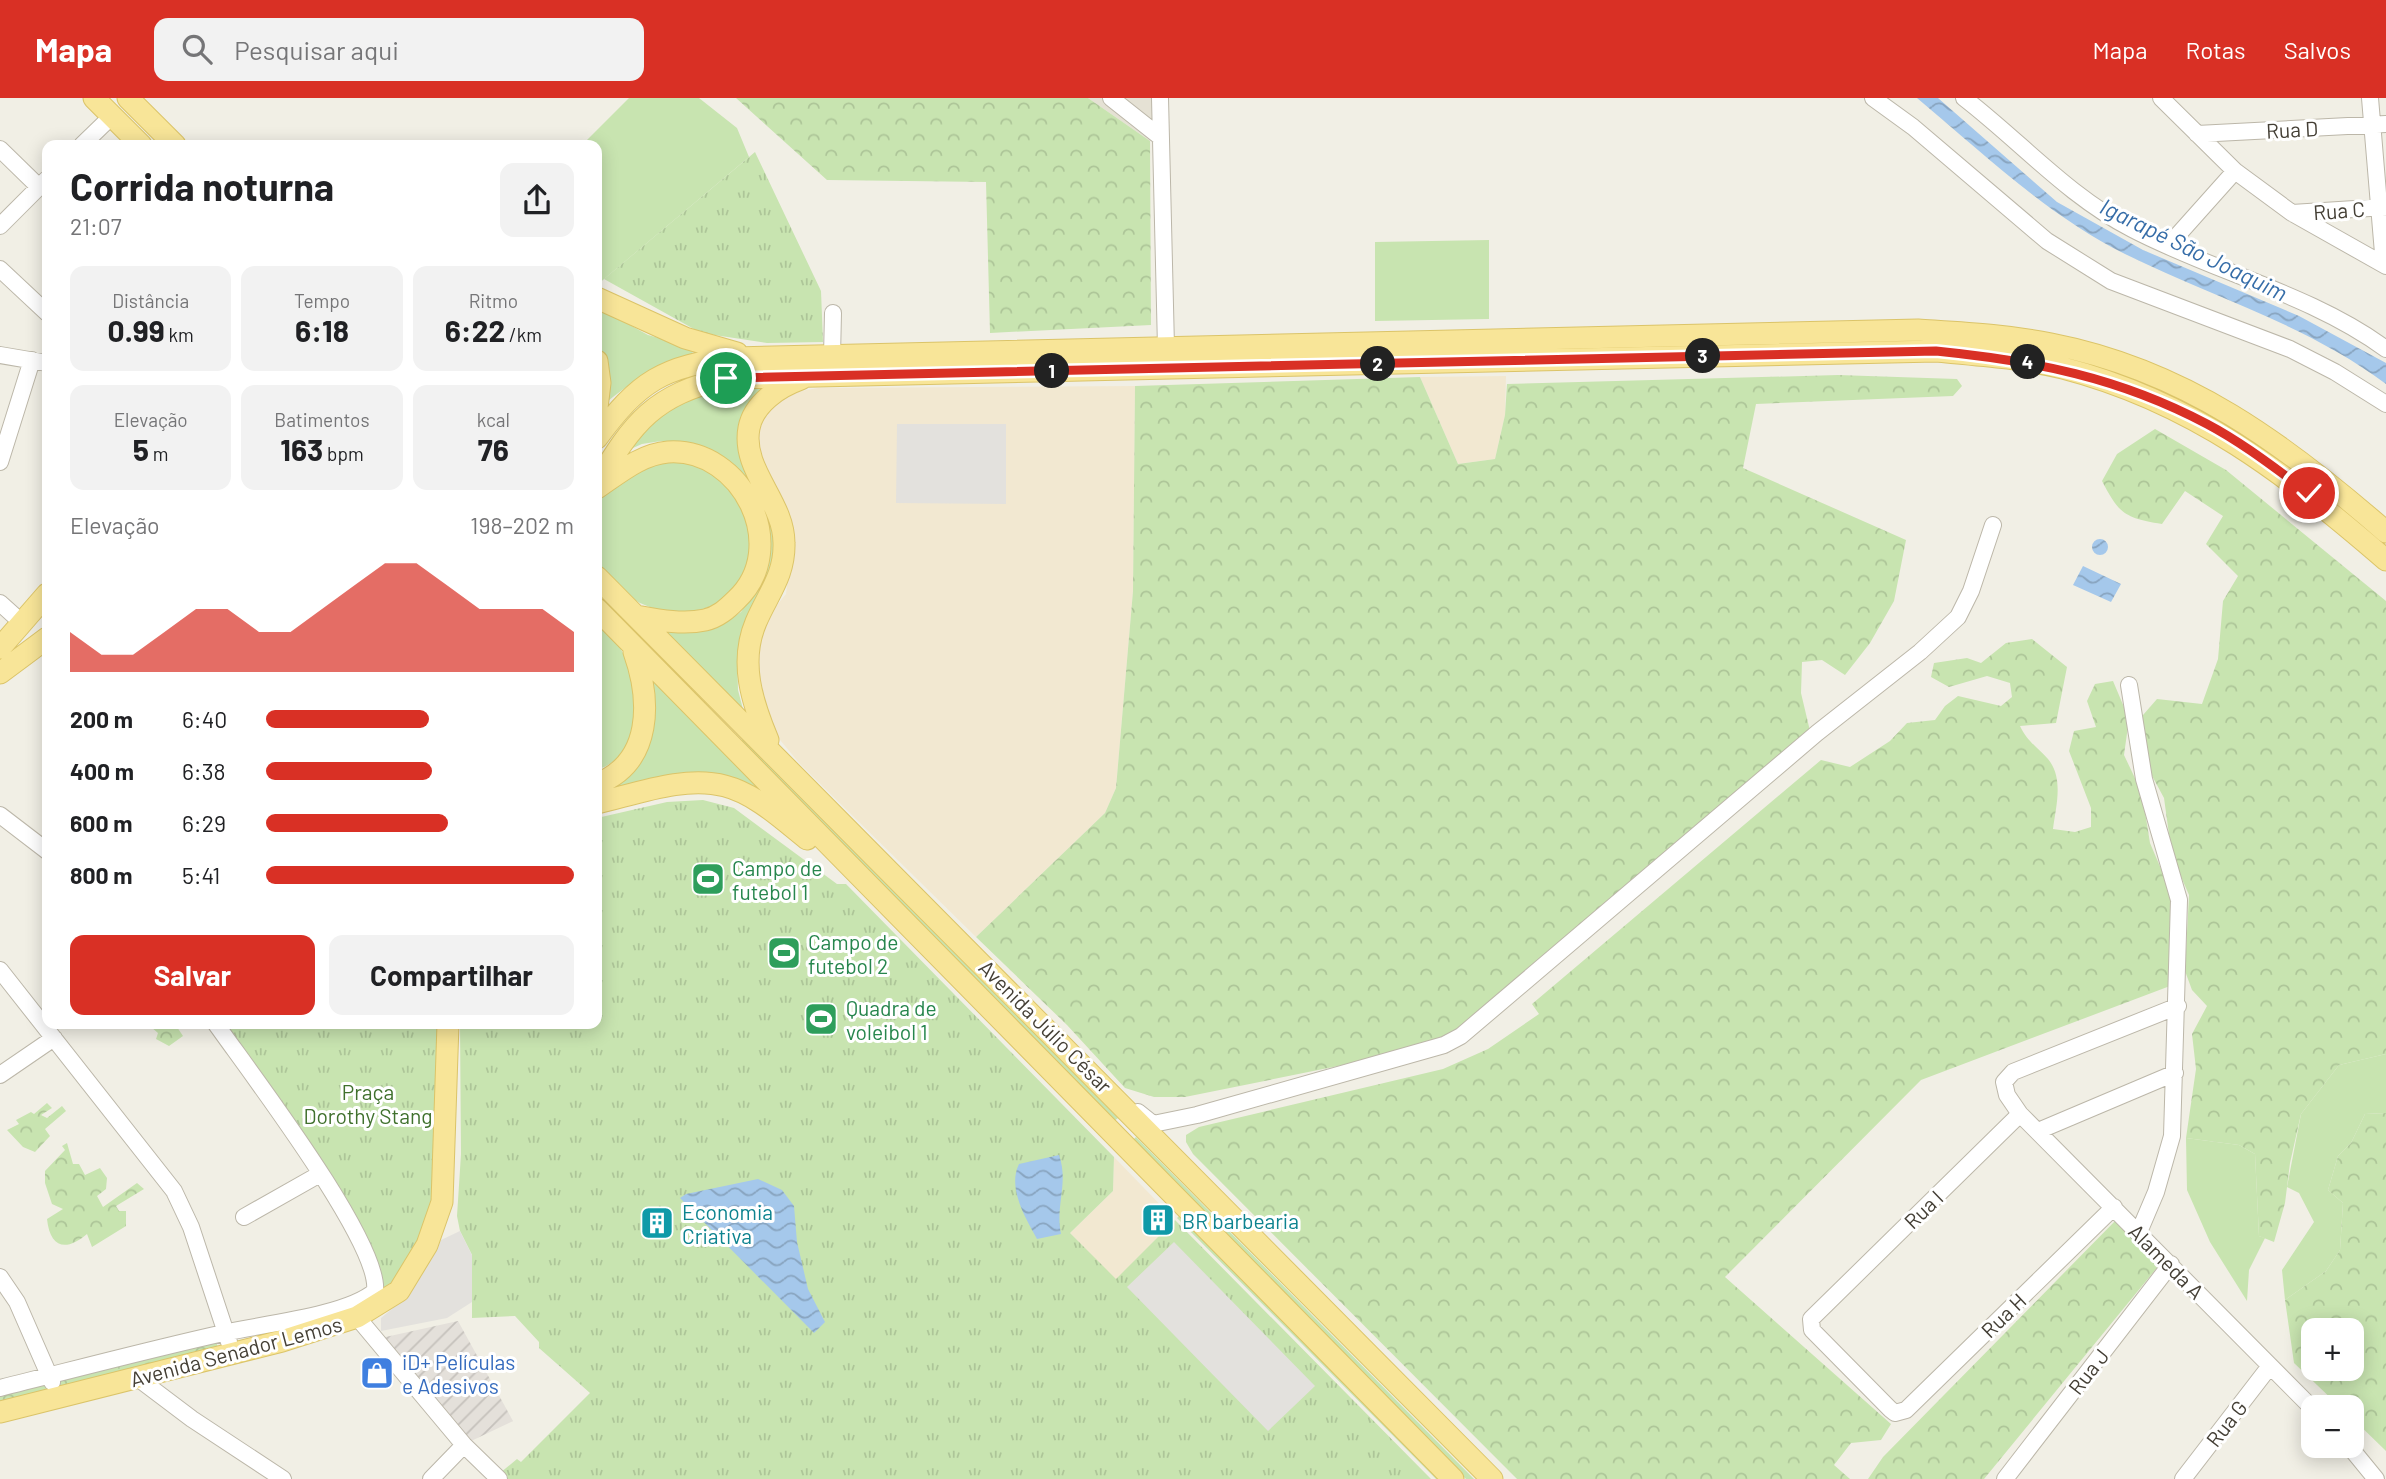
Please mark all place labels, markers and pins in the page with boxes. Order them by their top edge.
pin: 3 [1686,338,1720,374]
pin: 4 [2010,344,2046,380]
pin: 2 [1360,346,1396,382]
pin [696,348,756,408]
pin: 1 [1034,354,1070,388]
pin [2279,463,2339,523]
place label: Campo de futebol 1 [732,855,822,904]
sports icon: Campo de futebol 1 [689,860,727,898]
place label: Campo de futebol 2 [808,929,898,978]
sports icon: Campo de futebol 2 [765,934,803,972]
place label: Quadra de voleibol 1 [846,995,937,1044]
sports icon: Quadra de voleibol 1 [802,1000,840,1038]
place label: Economia Criativa [682,1199,773,1248]
building icon: BR barbearia [1139,1201,1177,1239]
building icon: Economia Criativa [638,1204,676,1242]
place label: BR barbearia [1182,1208,1299,1233]
place label: iD+ Películas e Adesivos [402,1349,515,1398]
shop icon: iD+ Películas e Adesivos [358,1354,396,1392]

